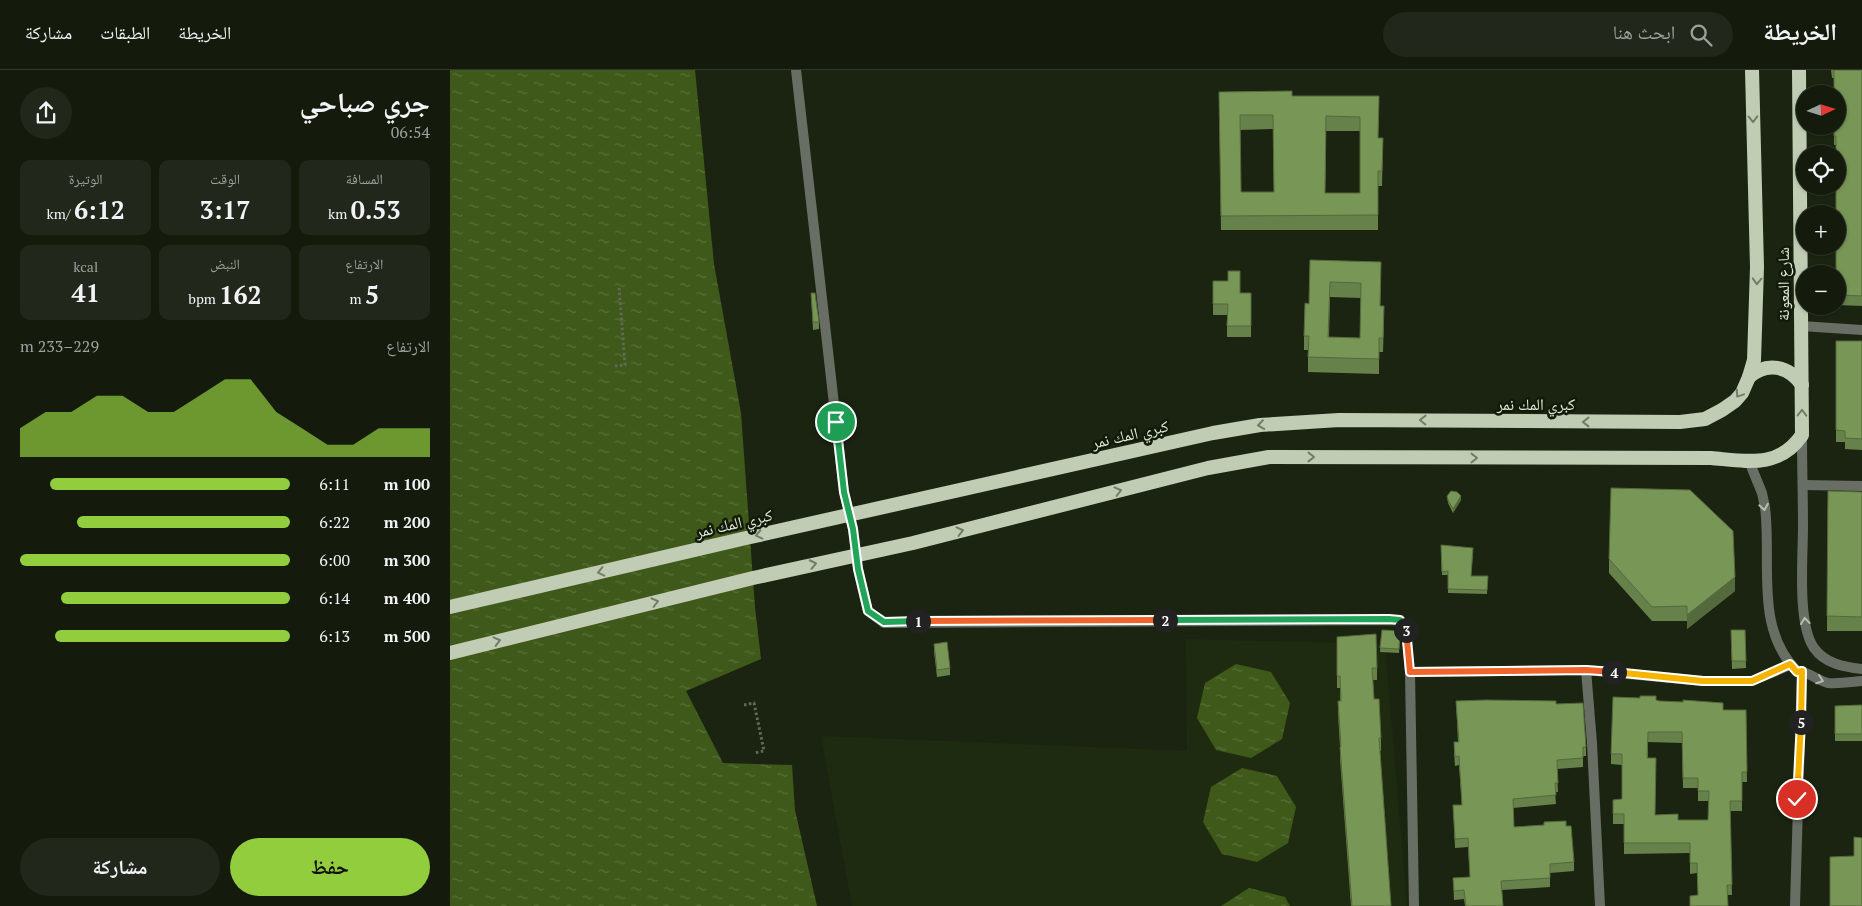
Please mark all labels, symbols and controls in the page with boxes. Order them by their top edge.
search box [1383,12,1733,57]
text: الخريطة [1763,15,1837,47]
text: ابحث هنا [1613,19,1675,44]
text: مشاركة [25,20,72,44]
text: الطبقات [100,20,150,44]
text: الخريطة [178,20,231,44]
icon: search [1687,21,1715,49]
text: جري صباحي [299,83,430,120]
north arrow [1796,85,1846,135]
map controls [1796,85,1846,315]
button: share [20,87,72,139]
one-way arrow [1748,115,1758,123]
text: 06:54 [391,121,430,143]
button: locate [1796,145,1846,195]
text: الوتيرة [69,169,103,188]
text: الوقت [210,169,240,188]
text: المسافة [346,169,383,188]
text: 6:12 [74,193,125,226]
text: 3:17 [200,193,250,226]
text: 0.53 [351,193,401,226]
text: /km [46,204,74,223]
text: km [328,204,351,223]
button: + [1796,205,1846,255]
street label: شارع المعونة [1772,247,1794,321]
text: النبض [210,254,240,273]
text: الارتفاع [345,254,383,273]
text: kcal [73,257,98,276]
button: − [1796,265,1846,315]
text: 41 [72,276,100,309]
one-way arrow [1751,277,1762,285]
text: 162 [219,278,262,311]
text: 5 [365,278,379,311]
text: bpm [188,289,219,308]
text: m [350,289,365,308]
text: 229–233 m [20,335,99,357]
text: الارتفاع [386,335,430,357]
one-way arrow [1736,389,1745,398]
street label: كبري المك نمر [1496,393,1576,417]
pin [815,401,857,443]
icon: arrive [822,408,850,436]
one-way arrow [1797,409,1807,416]
street label: كبري المك نمر [1088,414,1172,456]
one-way arrow [1419,415,1426,425]
one-way arrow [1581,417,1589,427]
one-way arrow [1257,419,1265,430]
one-way arrow [1308,452,1316,462]
one-way arrow [1470,453,1478,463]
text: 6:11 [319,473,350,495]
text: 100 m [384,473,430,495]
one-way arrow [1113,486,1121,496]
street label: كبري المك نمر [692,503,776,545]
one-way arrow [1759,503,1769,512]
text: 6:22 [319,511,350,533]
text: 200 m [384,511,430,533]
one-way arrow [956,526,965,537]
one-way arrow [754,529,763,540]
text: 6:00 [319,549,350,571]
text: 300 m [384,549,430,571]
one-way arrow [809,560,818,570]
one-way arrow [596,566,605,577]
text: 6:14 [319,587,350,609]
text: 400 m [384,587,430,609]
one-way arrow [651,597,660,608]
pin: 1 [906,608,930,634]
pin: 2 [1152,608,1178,632]
text: 2 [1162,611,1169,630]
text: 1 [915,612,922,631]
one-way arrow [1800,616,1811,624]
pin: 3 [1394,618,1418,642]
text: 3 [1403,621,1410,640]
text: 6:13 [319,625,350,647]
text: 500 m [384,625,430,647]
one-way arrow [493,636,502,647]
pin: 4 [1602,660,1626,684]
text: 4 [1611,663,1618,682]
one-way arrow [1815,674,1824,684]
pin: 5 [1788,710,1814,734]
text: 5 [1798,713,1805,732]
pin [1776,778,1818,820]
icon: check [1783,785,1811,813]
button: مشاركة [20,838,220,896]
button: حفظ [230,838,430,896]

